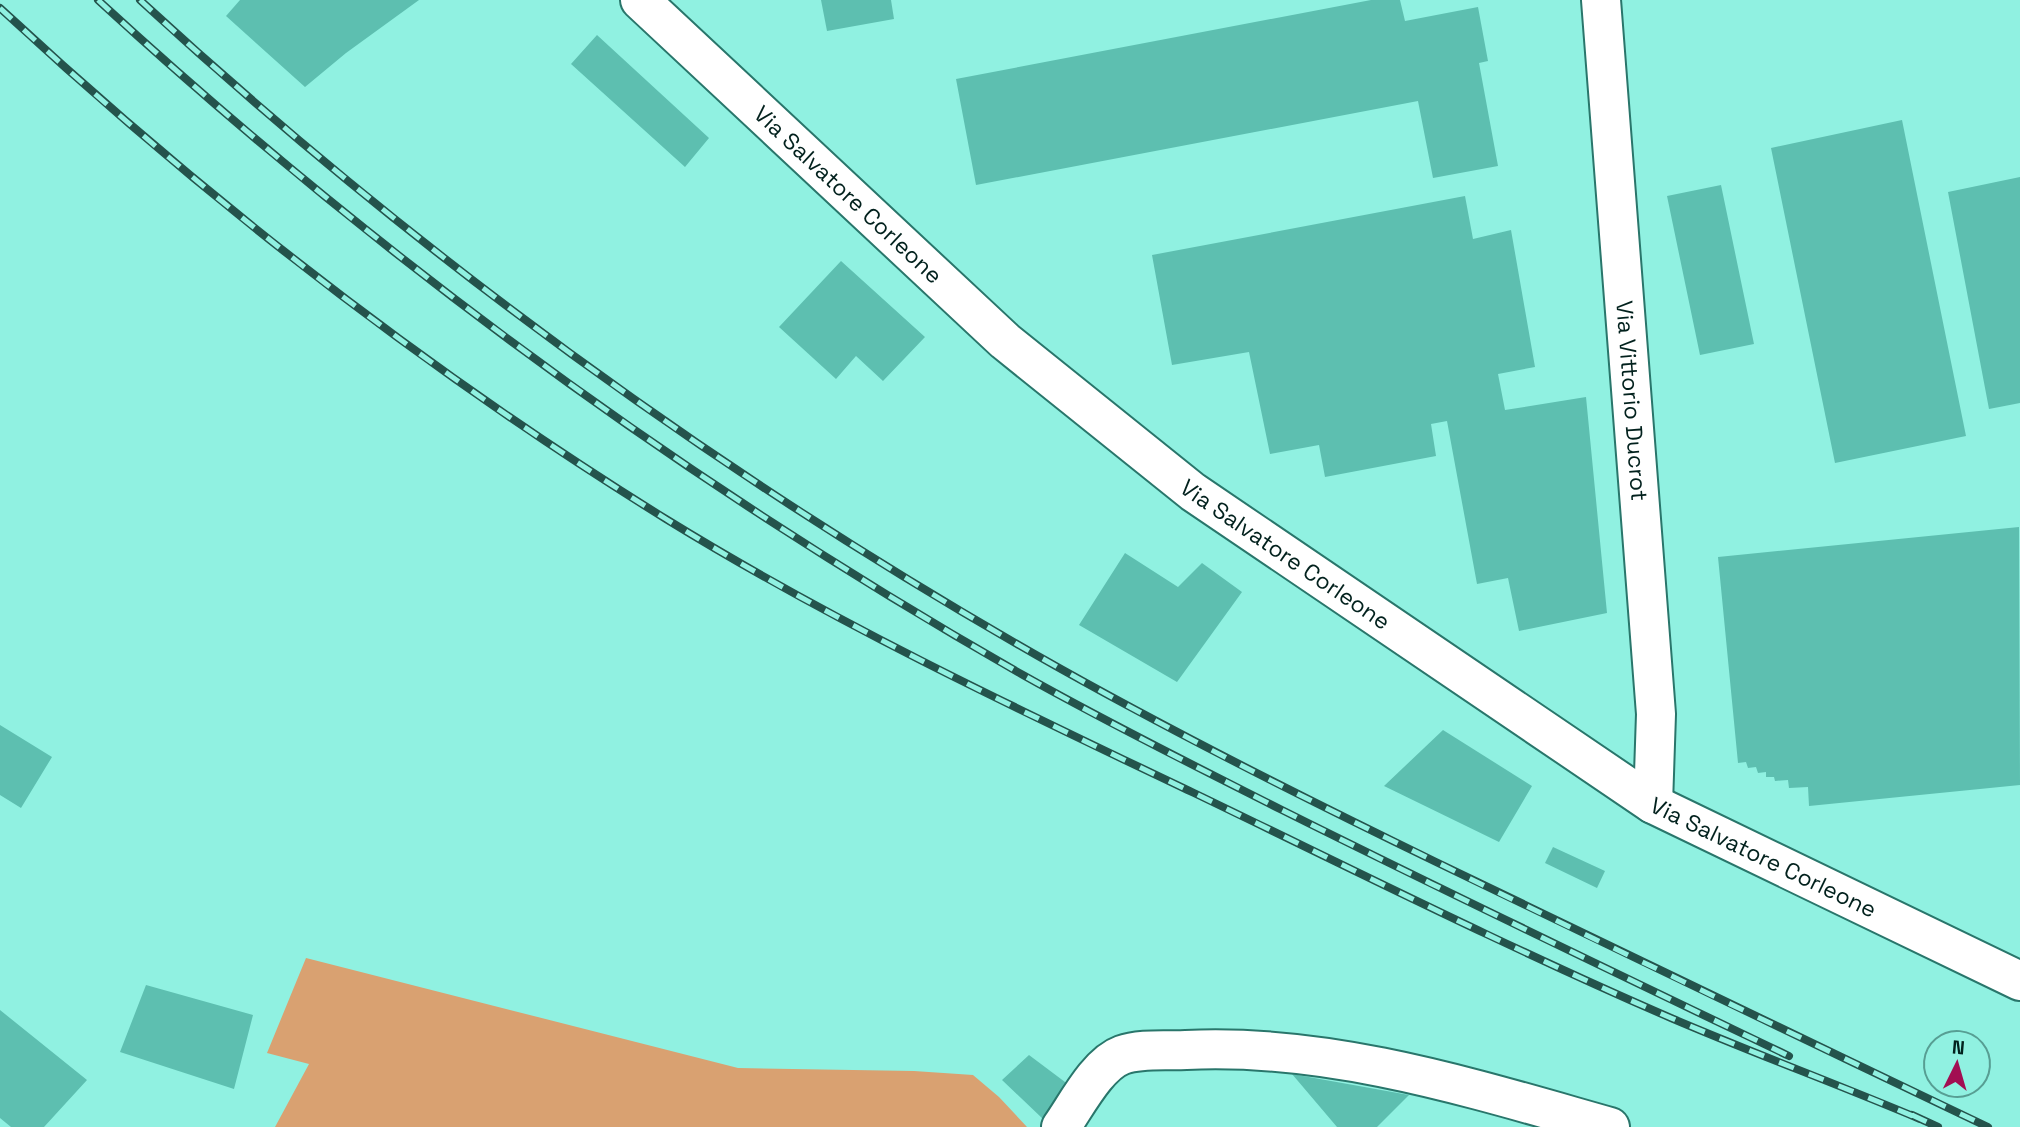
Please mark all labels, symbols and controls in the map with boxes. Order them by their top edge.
street label: Via Salvatore Corleone [748,99,949,290]
street label: Via Vittorio Ducrot [1609,299,1655,502]
street label: Via Salvatore Corleone [1174,472,1396,636]
street label: Via Salvatore Corleone [1645,790,1881,925]
north arrow [1922,1029,1992,1099]
text: N [1951,1035,1966,1061]

